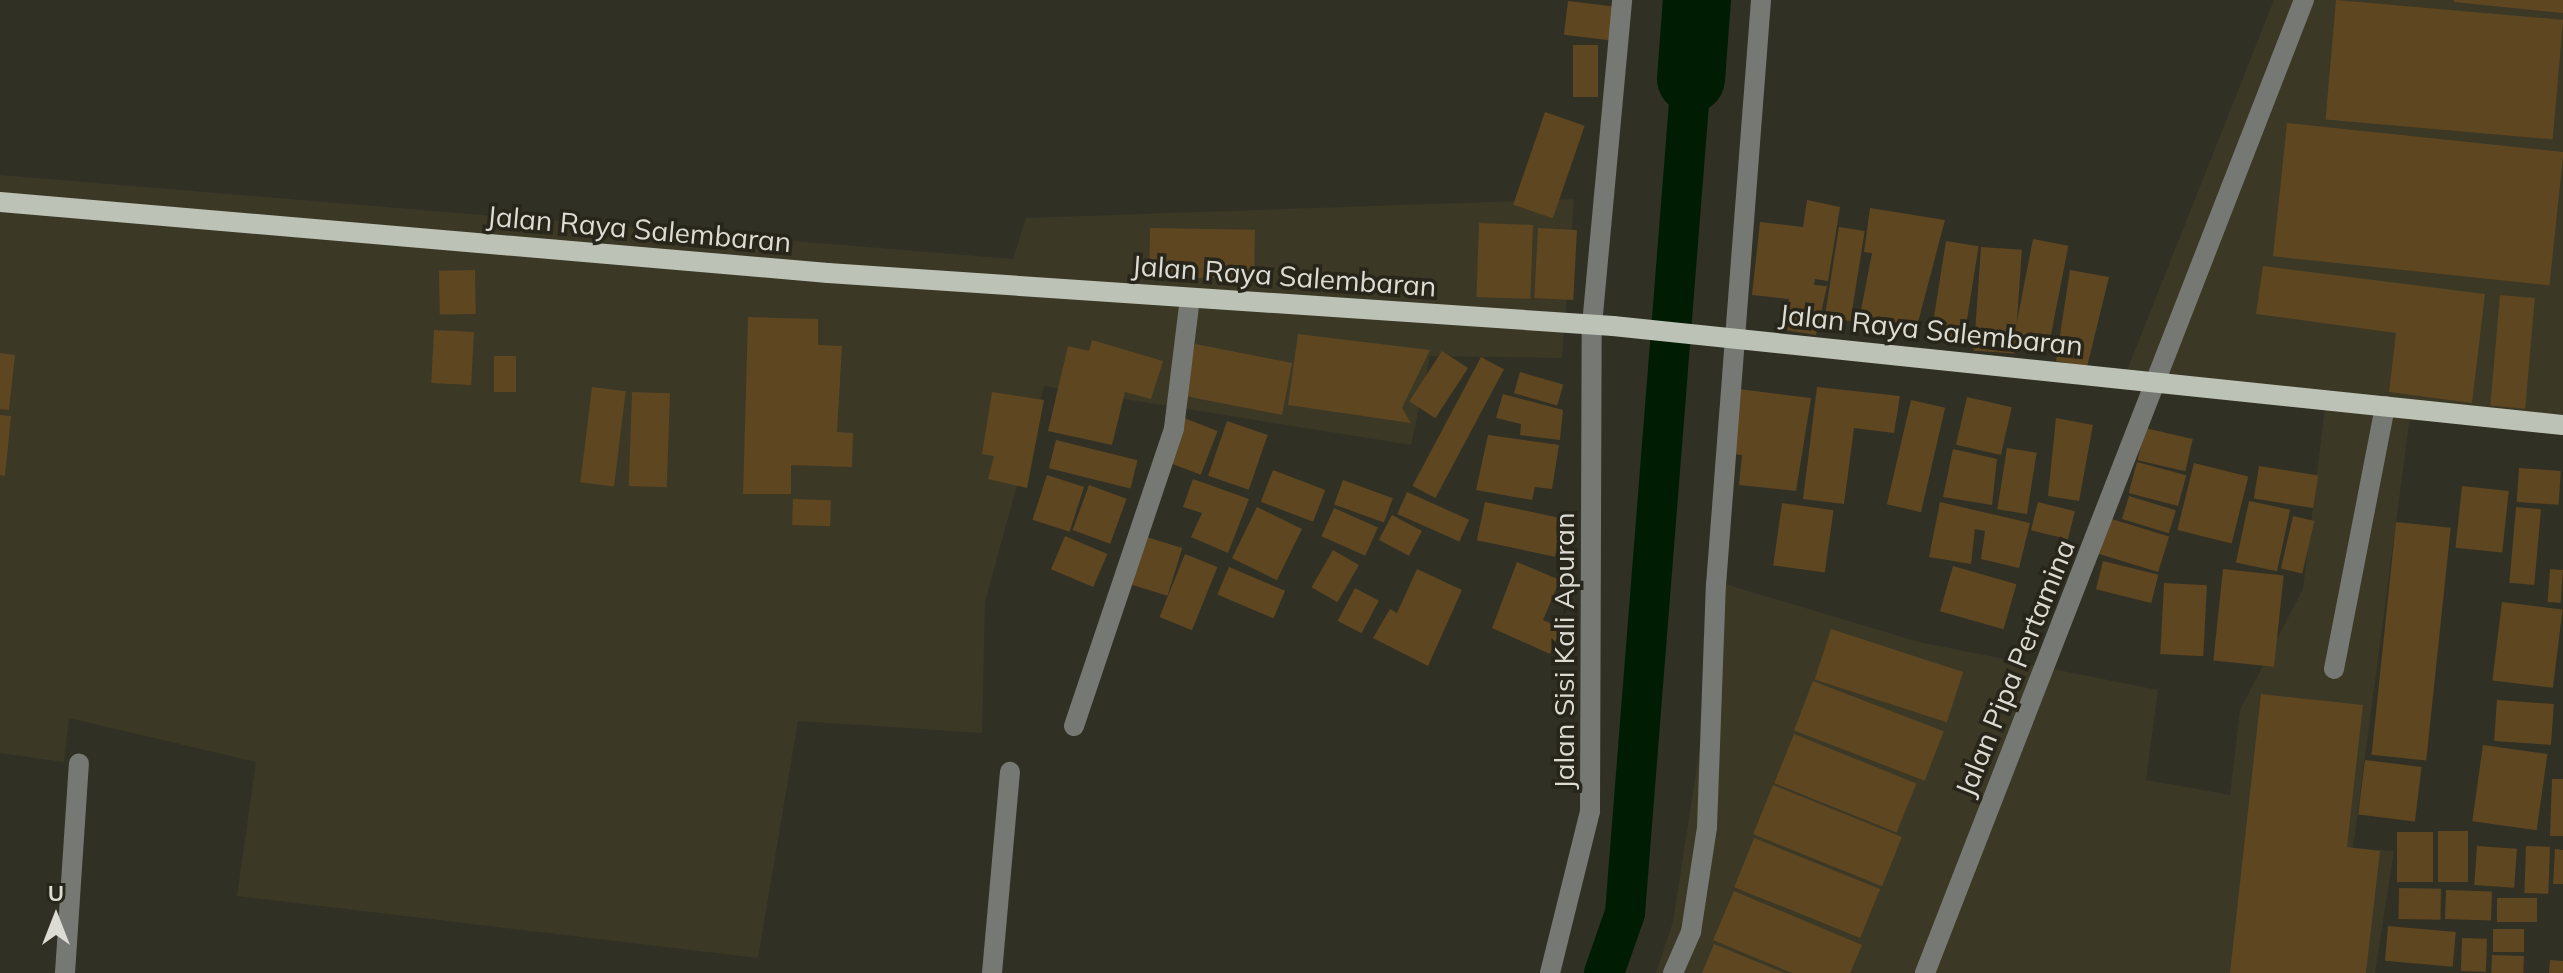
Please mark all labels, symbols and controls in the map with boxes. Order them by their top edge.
street label: Jalan Raya Salembaran [485,199,793,259]
street label: Jalan Raya Salembaran [1130,249,1438,303]
street label: Jalan Raya Salembaran [1777,297,2085,363]
street label: Jalan Sisi Kali Apuran [1547,512,1581,790]
street label: Jalan Pipa Pertamina [1948,535,2082,801]
north arrow [16,877,96,957]
text: U [48,879,64,907]

